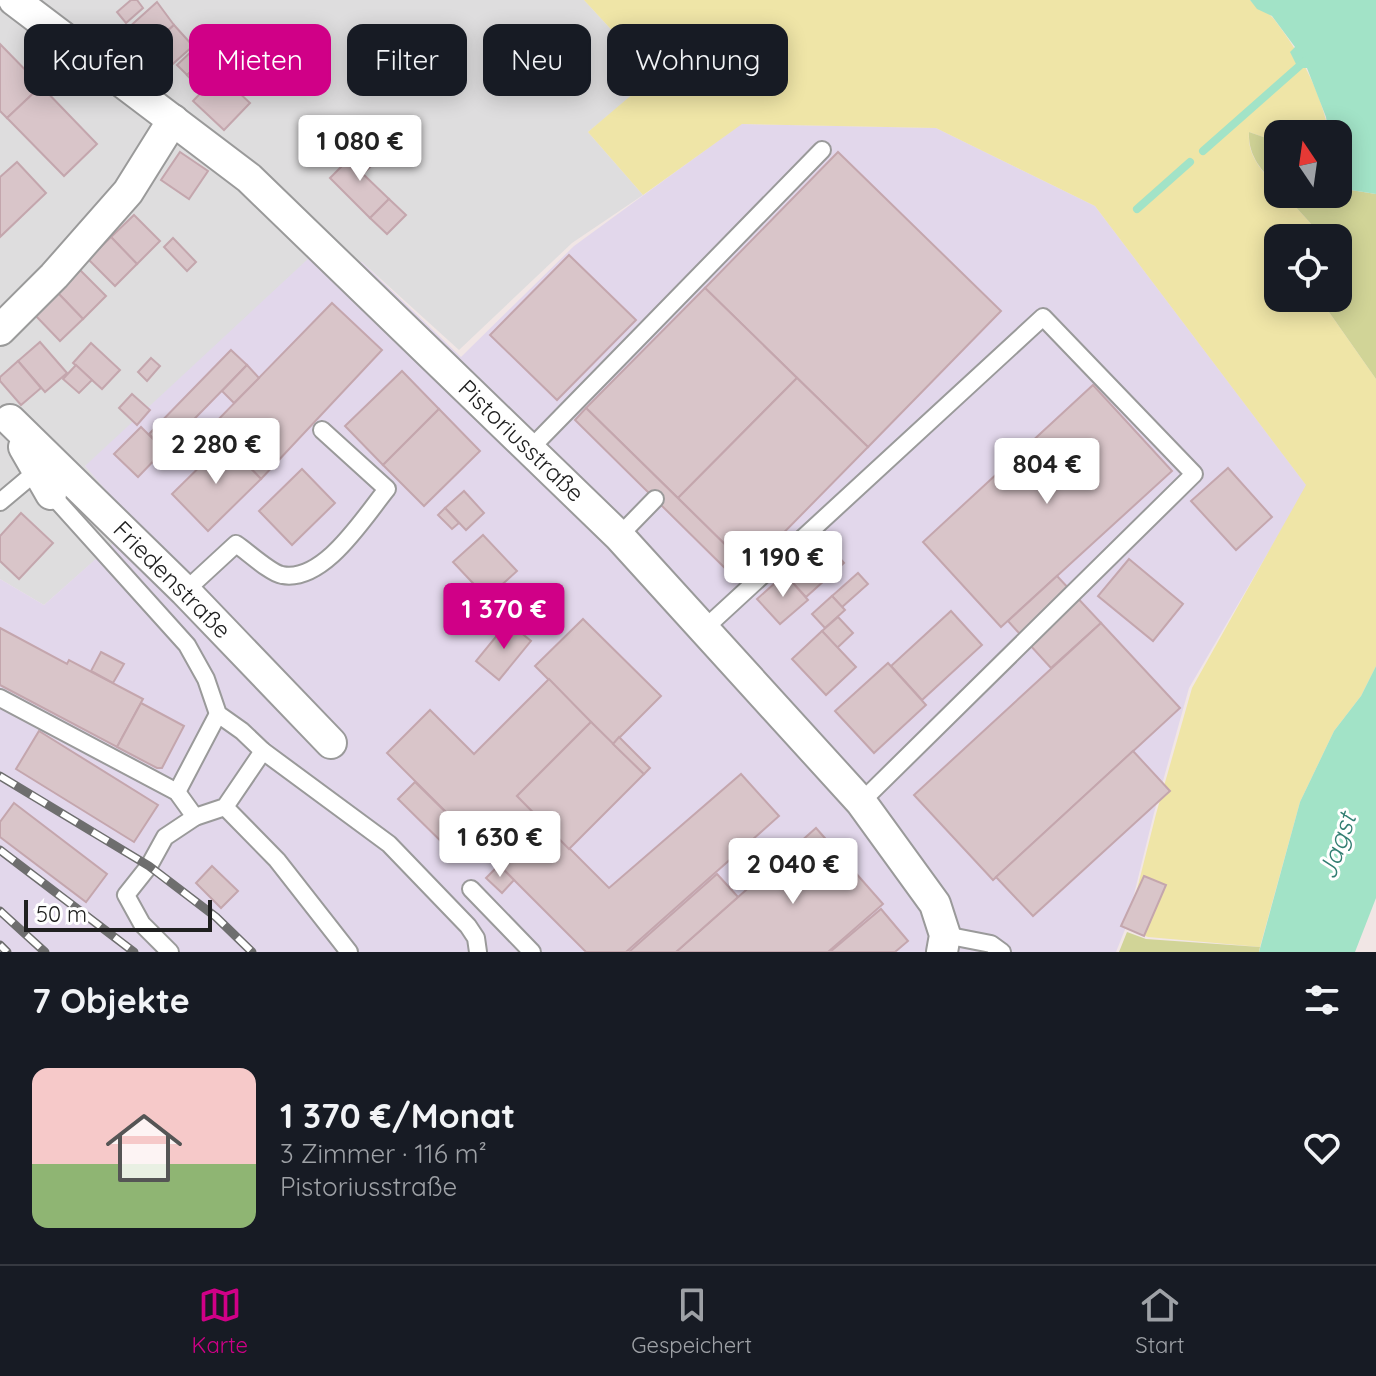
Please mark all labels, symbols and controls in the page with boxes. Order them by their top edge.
chip: Kaufen [24,24,173,96]
chip: Mieten [189,24,331,96]
chip: Filter [347,24,467,96]
chip: Neu [483,24,591,96]
chip: Wohnung [607,24,788,96]
pin: 1 080 € [286,115,434,183]
north arrow [1264,120,1352,208]
map controls [1264,120,1352,312]
text: 1 080 € [316,124,404,157]
button: locate [1264,224,1352,312]
street label: Pistoriusstraße [452,373,591,508]
pin: 2 280 € [142,418,290,486]
text: 2 280 € [171,427,261,460]
pin: 804 € [991,438,1103,506]
text: 804 € [1012,447,1082,480]
street label: Friedenstraße [108,514,238,644]
pin: 1 190 € [709,531,857,599]
text: 1 190 € [742,540,824,573]
pin: 1 370 € [430,583,578,651]
text: 1 370 € [461,592,547,625]
water label: Jagst [1310,805,1364,883]
pin: 1 630 € [426,811,574,879]
text: 1 630 € [457,820,543,853]
pin: 2 040 € [719,838,867,906]
text: 2 040 € [747,847,839,880]
scale bar [24,896,212,932]
text: 50 m [36,900,87,928]
icon: filters [1300,978,1344,1022]
text: 7 Objekte [32,979,190,1022]
text: 1 370 €/Monat [280,1094,515,1137]
icon: home [96,1100,192,1196]
icon: heart [1300,1126,1344,1170]
text: 3 Zimmer · 116 m² [280,1137,487,1170]
text: Pistoriusstraße [280,1170,457,1203]
tab: Karte [192,1283,248,1359]
tab: Gespeichert [631,1283,752,1359]
tab: Start [1135,1283,1184,1359]

